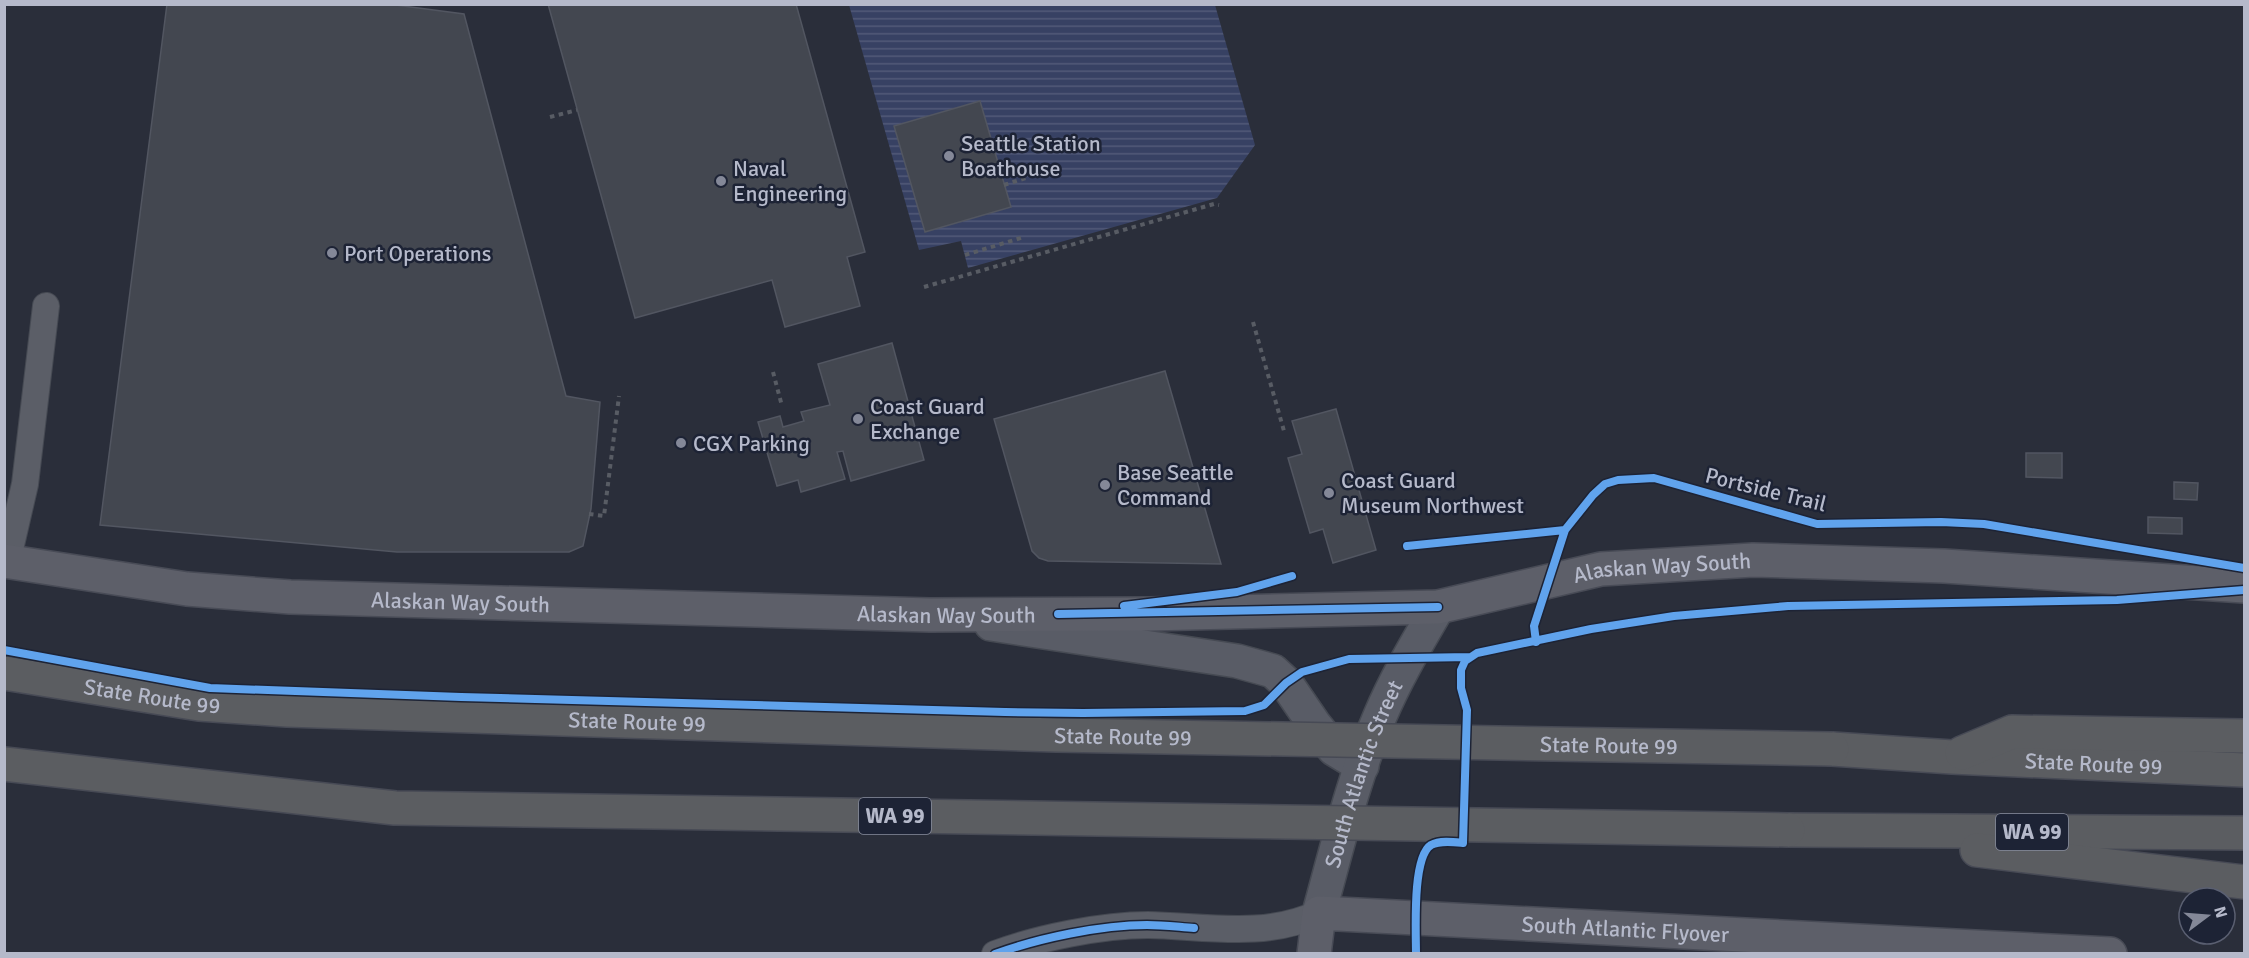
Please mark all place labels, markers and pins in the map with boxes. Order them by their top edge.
place label: Seattle Station Boathouse [961,130,1101,182]
marker: Seattle Station Boathouse [942,149,956,163]
place label: Naval Engineering [733,155,847,207]
marker: Naval Engineering [714,174,728,188]
place label: Port Operations [344,240,491,267]
marker: Port Operations [325,246,339,260]
place label: Coast Guard Exchange [870,393,985,445]
marker: Coast Guard Exchange [851,412,865,426]
place label: CGX Parking [693,430,810,457]
marker: CGX Parking [674,436,688,450]
place label: Base Seattle Command [1117,459,1234,511]
place label: Coast Guard Museum Northwest [1341,467,1524,519]
marker: Base Seattle Command [1098,478,1112,492]
marker: Coast Guard Museum Northwest [1322,486,1336,500]

